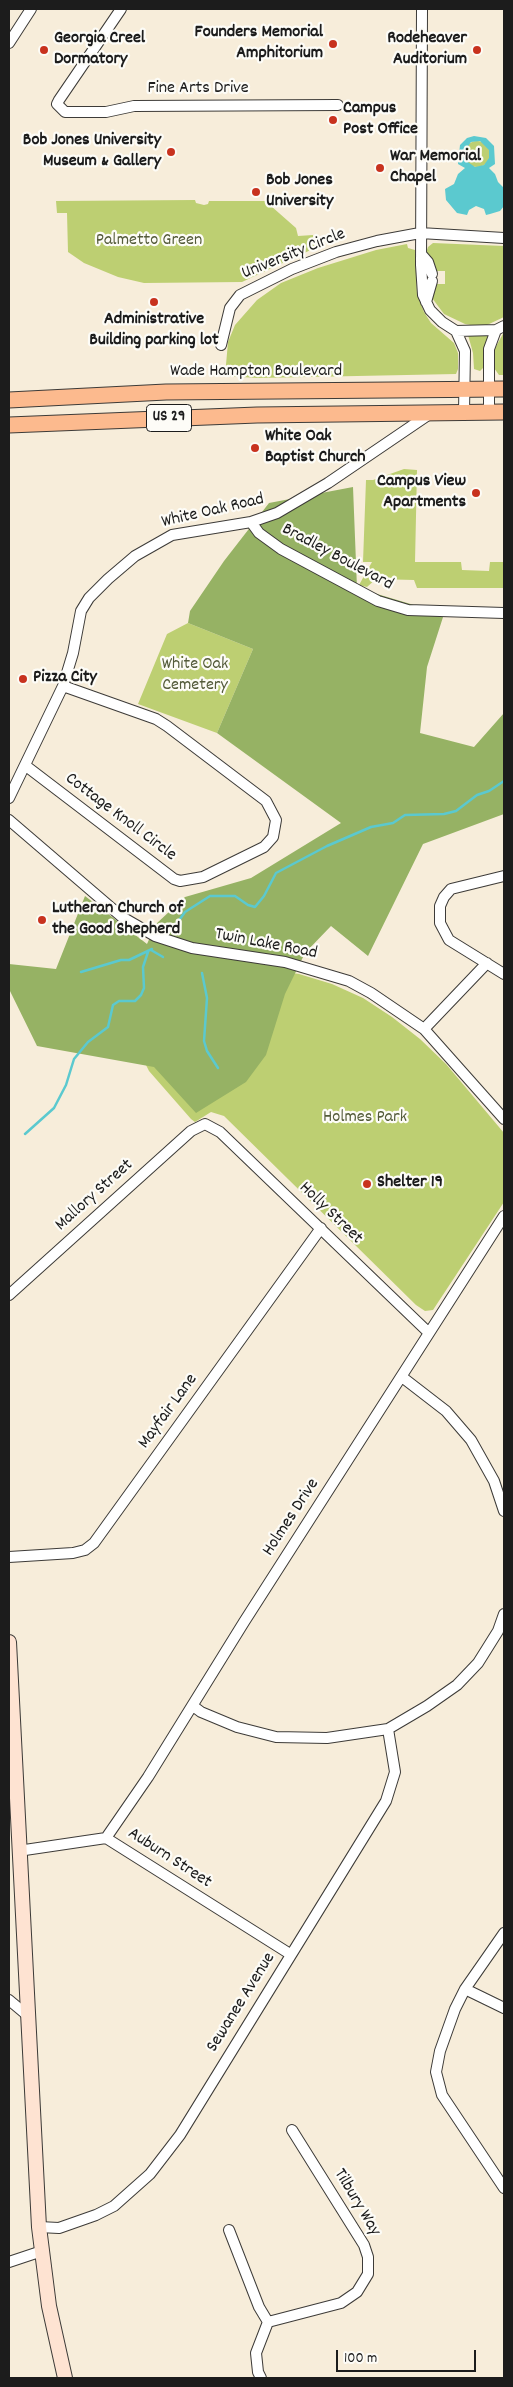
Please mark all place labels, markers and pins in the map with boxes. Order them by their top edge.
place label: Founders Memorial Amphitorium [195,23,323,66]
place label: Georgia Creel Dormatory [54,29,145,72]
place label: Rodeheaver Auditorium [387,29,467,72]
marker: Founders Memorial Amphitorium [327,38,339,50]
marker: Georgia Creel Dormatory [38,44,50,56]
marker: Rodeheaver Auditorium [471,44,483,56]
place label: Campus Post Office [343,99,418,142]
marker: Campus Post Office [327,114,339,126]
place label: Bob Jones University Museum & Gallery [23,131,161,173]
marker: Bob Jones University Museum & Gallery [165,146,177,158]
place label: War Memorial Chapel [390,147,481,190]
marker: War Memorial Chapel [374,162,386,174]
place label: Bob Jones University [266,171,333,213]
marker: Bob Jones University [250,186,262,198]
marker: Administrative Building parking lot [148,296,160,308]
place label: Administrative Building parking lot [89,310,219,352]
place label: White Oak Baptist Church [265,427,366,469]
marker: White Oak Baptist Church [249,442,261,454]
place label: Campus View Apartments [377,472,466,514]
marker: Campus View Apartments [470,487,482,499]
place label: Pizza City [33,668,97,690]
marker: Pizza City [17,673,29,685]
place label: Lutheran Church of the Good Shepherd [52,899,183,942]
marker: Lutheran Church of the Good Shepherd [36,914,48,926]
place label: Shelter 19 [377,1173,443,1195]
marker: Shelter 19 [361,1178,373,1190]

